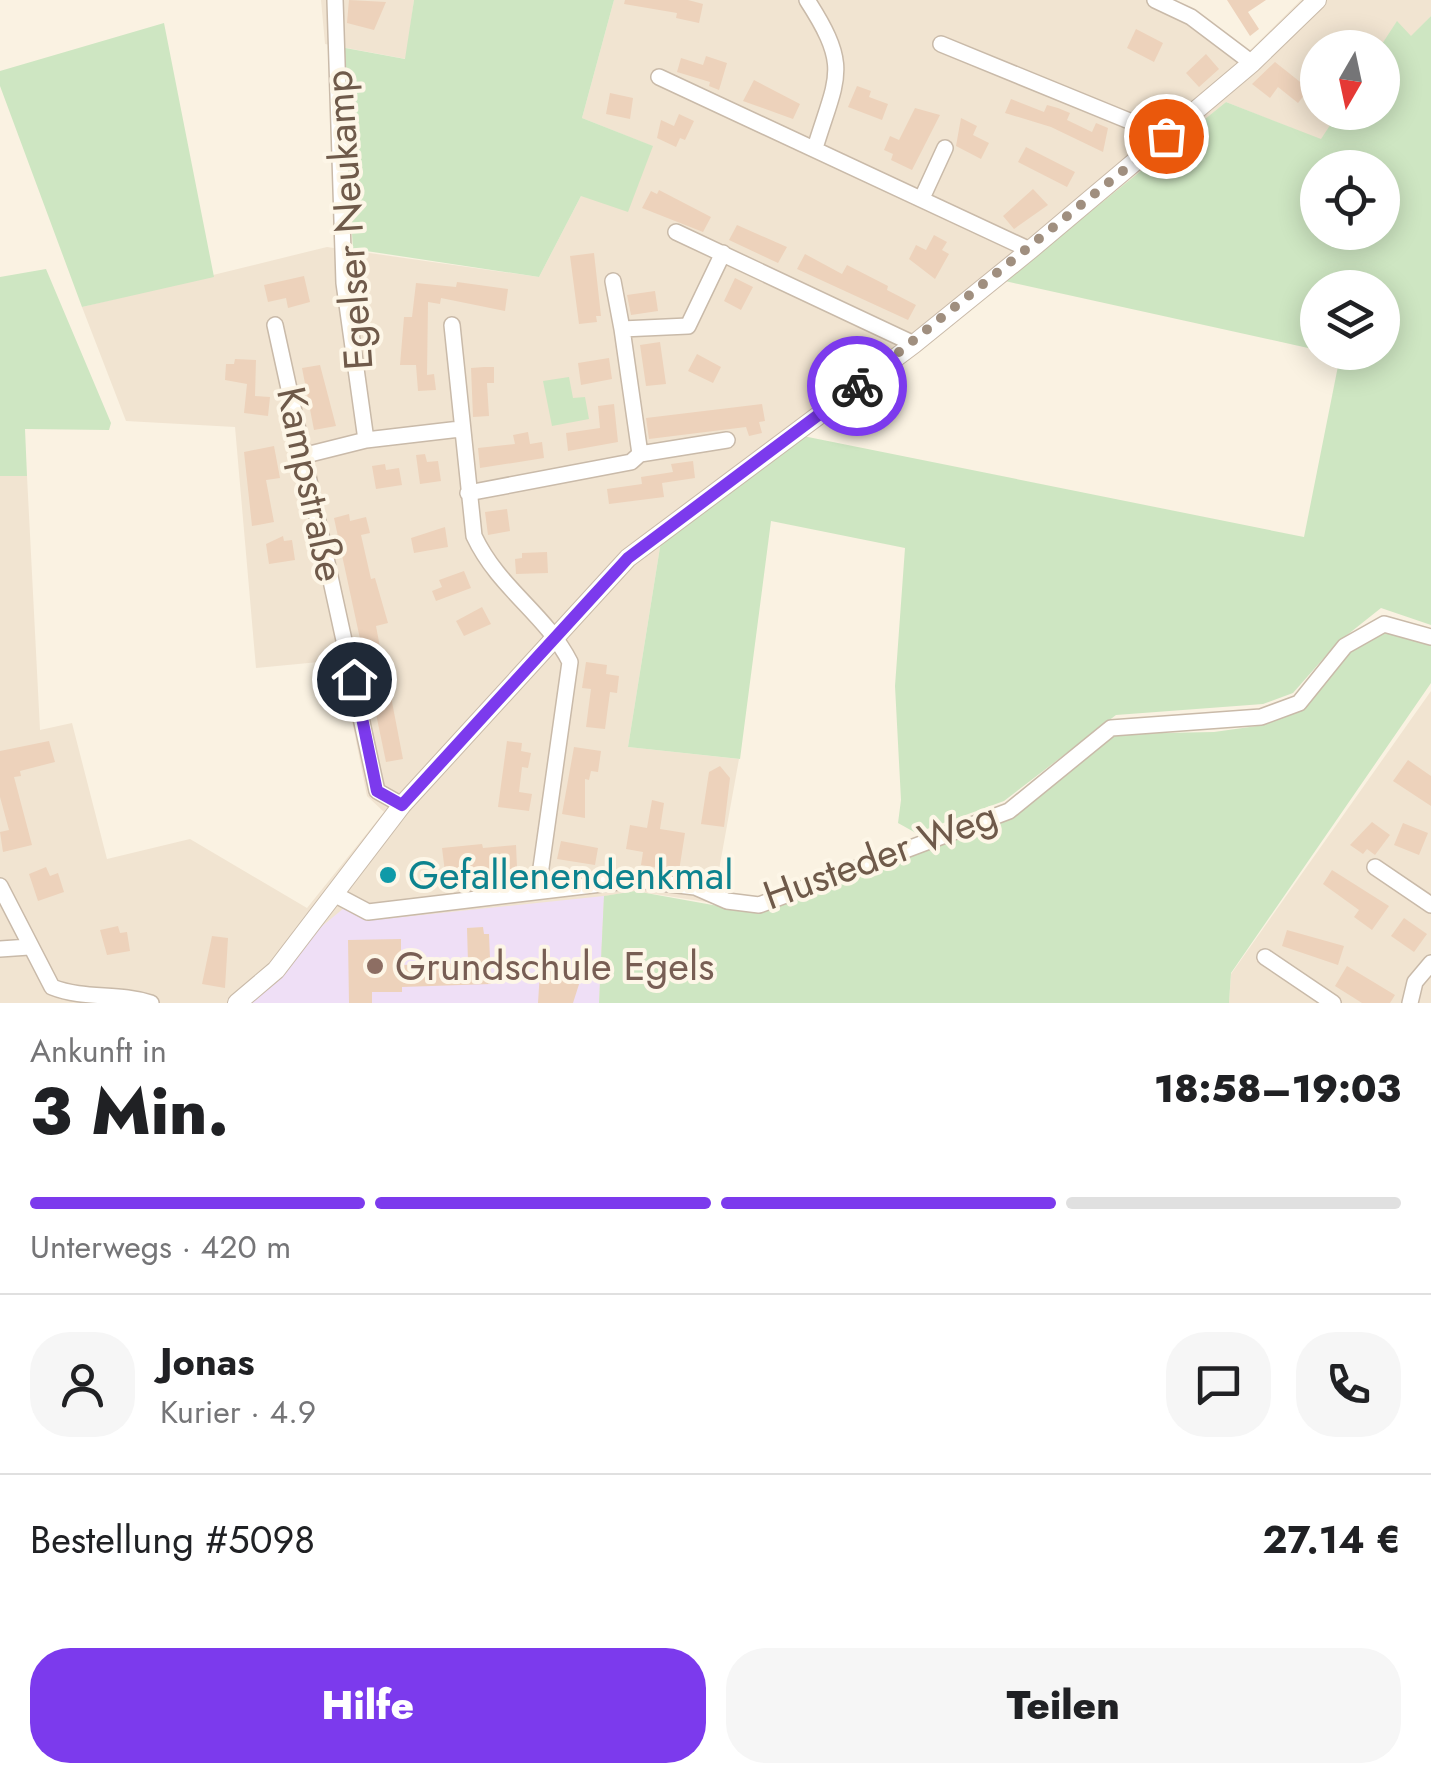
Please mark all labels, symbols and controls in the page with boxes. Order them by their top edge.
north arrow [1300,30,1400,130]
map controls [1300,30,1400,370]
street label: Egelser Neukamp [309,68,387,372]
pin [1124,94,1209,179]
icon: bag [1139,109,1194,164]
button: locate [1300,150,1400,250]
button: layers [1300,270,1400,370]
courier [807,336,907,436]
icon: bike [830,359,885,414]
street label: Kampstraße [262,381,360,587]
pin [312,637,397,722]
icon: home [327,652,382,707]
street label: Husteder Weg [755,786,1005,924]
place label: Gefallenendenkmal [408,846,734,904]
marker: Gefallenendenkmal [377,864,399,886]
place label: Grundschule Egels [395,937,714,995]
marker: Grundschule Egels [364,955,386,977]
text: Ankunft in [30,1028,167,1074]
text: 18:58–19:03 [1154,1061,1401,1116]
text: 3 Min. [30,1064,229,1158]
text: Unterwegs · 420 m [30,1224,291,1270]
button: person [30,1332,135,1437]
button: chat [1166,1332,1271,1437]
button: phone [1296,1332,1401,1437]
text: Jonas [160,1334,255,1389]
text: Kurier · 4.9 [160,1389,316,1435]
text: Bestellung #5098 [30,1512,315,1567]
text: 27.14 € [1263,1512,1401,1567]
button: Hilfe [30,1648,706,1763]
button: Teilen [726,1648,1401,1763]

